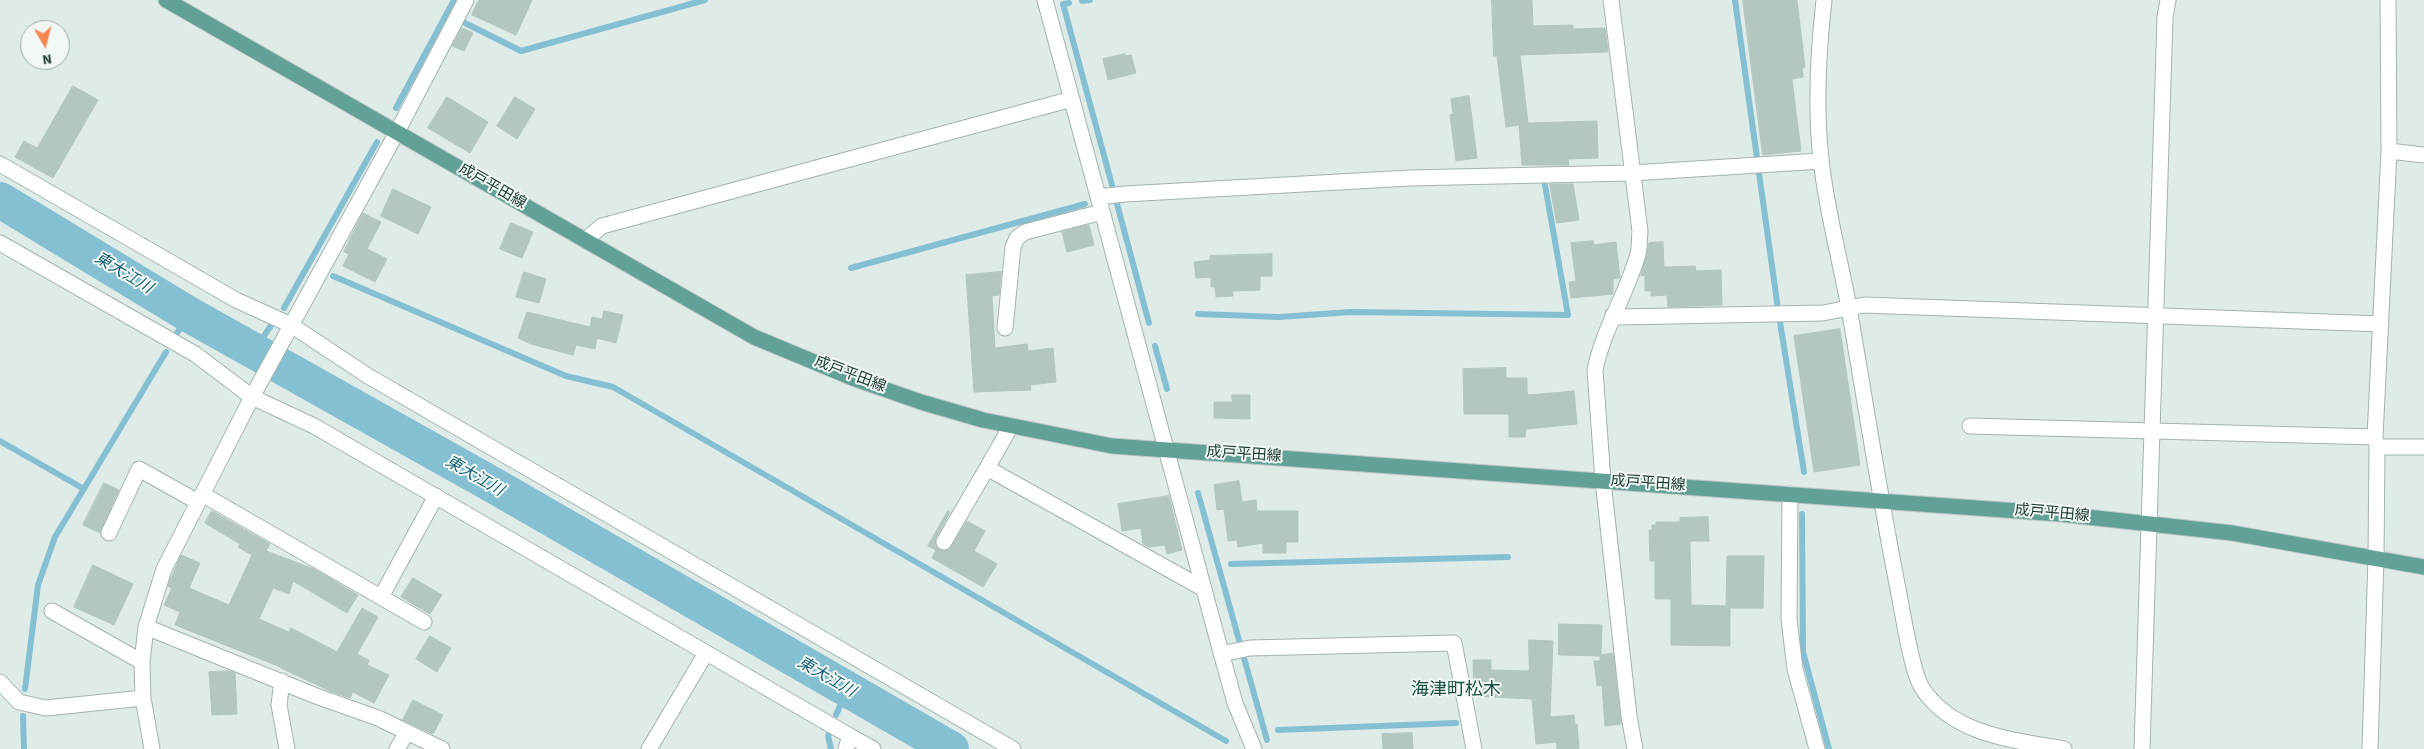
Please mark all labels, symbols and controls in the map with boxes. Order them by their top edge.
north arrow [20,20,70,70]
text: N [41,48,53,69]
street label: 成戸平田線 [455,160,529,214]
water label: 東大江川 [91,249,155,299]
street label: 成戸平田線 [812,353,888,397]
street label: 成戸平田線 [1206,443,1282,467]
water label: 東大江川 [441,453,507,501]
street label: 成戸平田線 [1610,472,1686,496]
street label: 成戸平田線 [2014,502,2090,526]
water label: 東大江川 [793,654,859,702]
district label: 海津町松木 [1411,680,1501,702]

